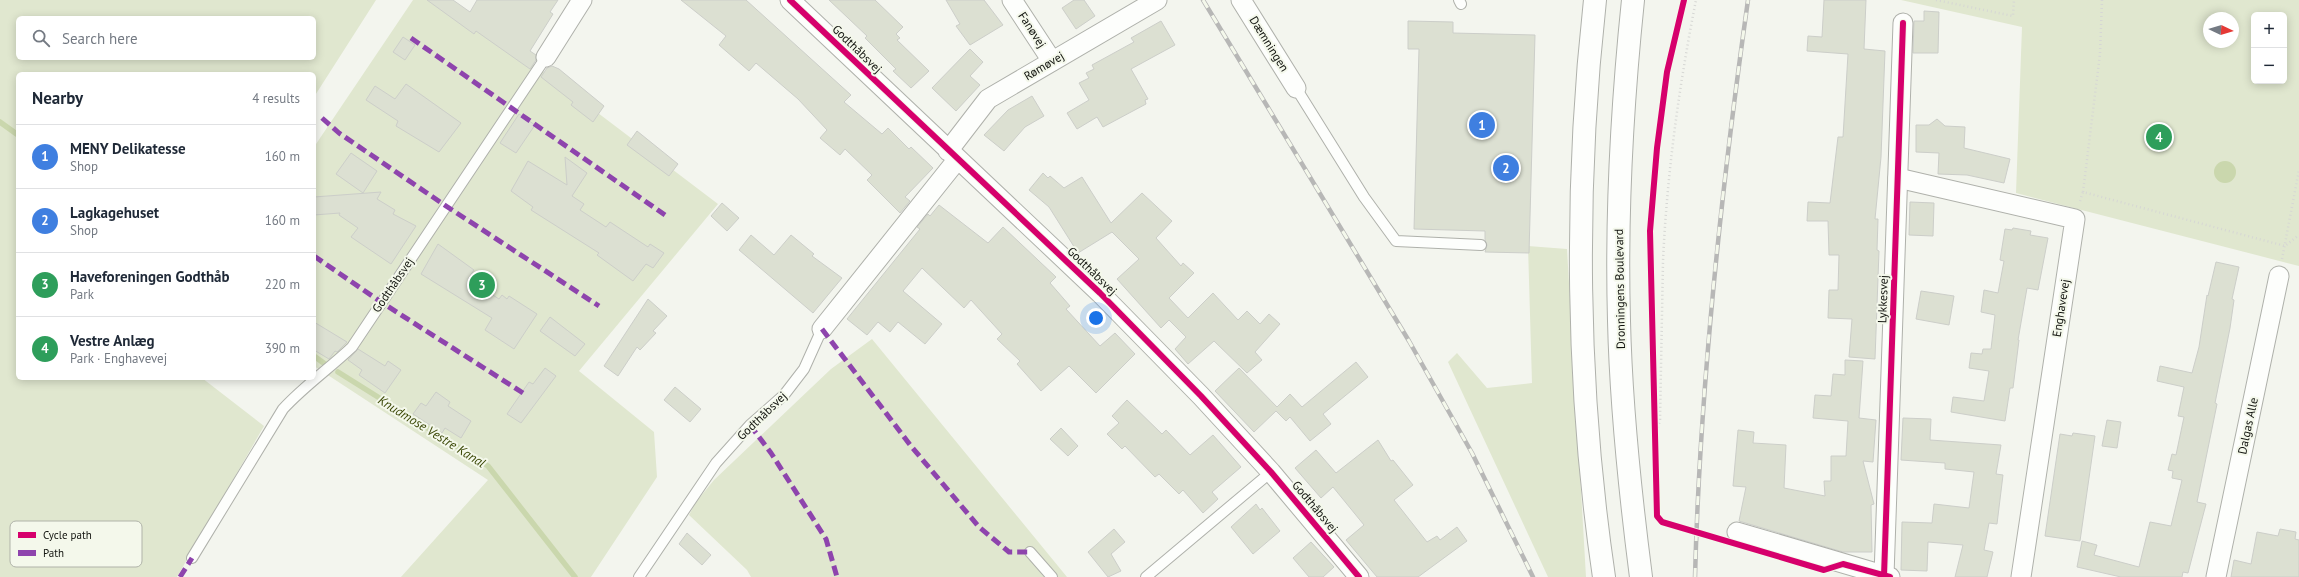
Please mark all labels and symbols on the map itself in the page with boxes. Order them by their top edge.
street label: Fanøvej [1015,9,1050,51]
north arrow [2203,12,2239,48]
street label: Dæmningen [1246,13,1292,74]
street label: Godthåbsvej [829,21,885,76]
street label: Rømøvej [1021,48,1066,83]
pin: 1 [1469,110,1495,140]
pin: 4 [2146,122,2172,152]
pin: 2 [1493,153,1519,183]
street label: Dronningens Boulevard [1611,229,1628,349]
street label: Godthåbsvej [1064,243,1120,298]
street label: Godthåbsvej [369,254,417,315]
pin: 3 [469,270,495,300]
street label: Lykkesvej [1874,275,1891,323]
street label: Enghavevej [2049,278,2072,338]
your location [1086,308,1106,328]
street label: Godthåbsvej [734,388,790,443]
water label: Knudmose Vestre Kanal [375,391,489,472]
street label: Dalgas Alle [2234,396,2261,456]
street label: Godthåbsvej [1289,478,1341,536]
legend [10,521,142,567]
text: Cycle path [43,528,92,542]
text: Path [43,546,64,560]

